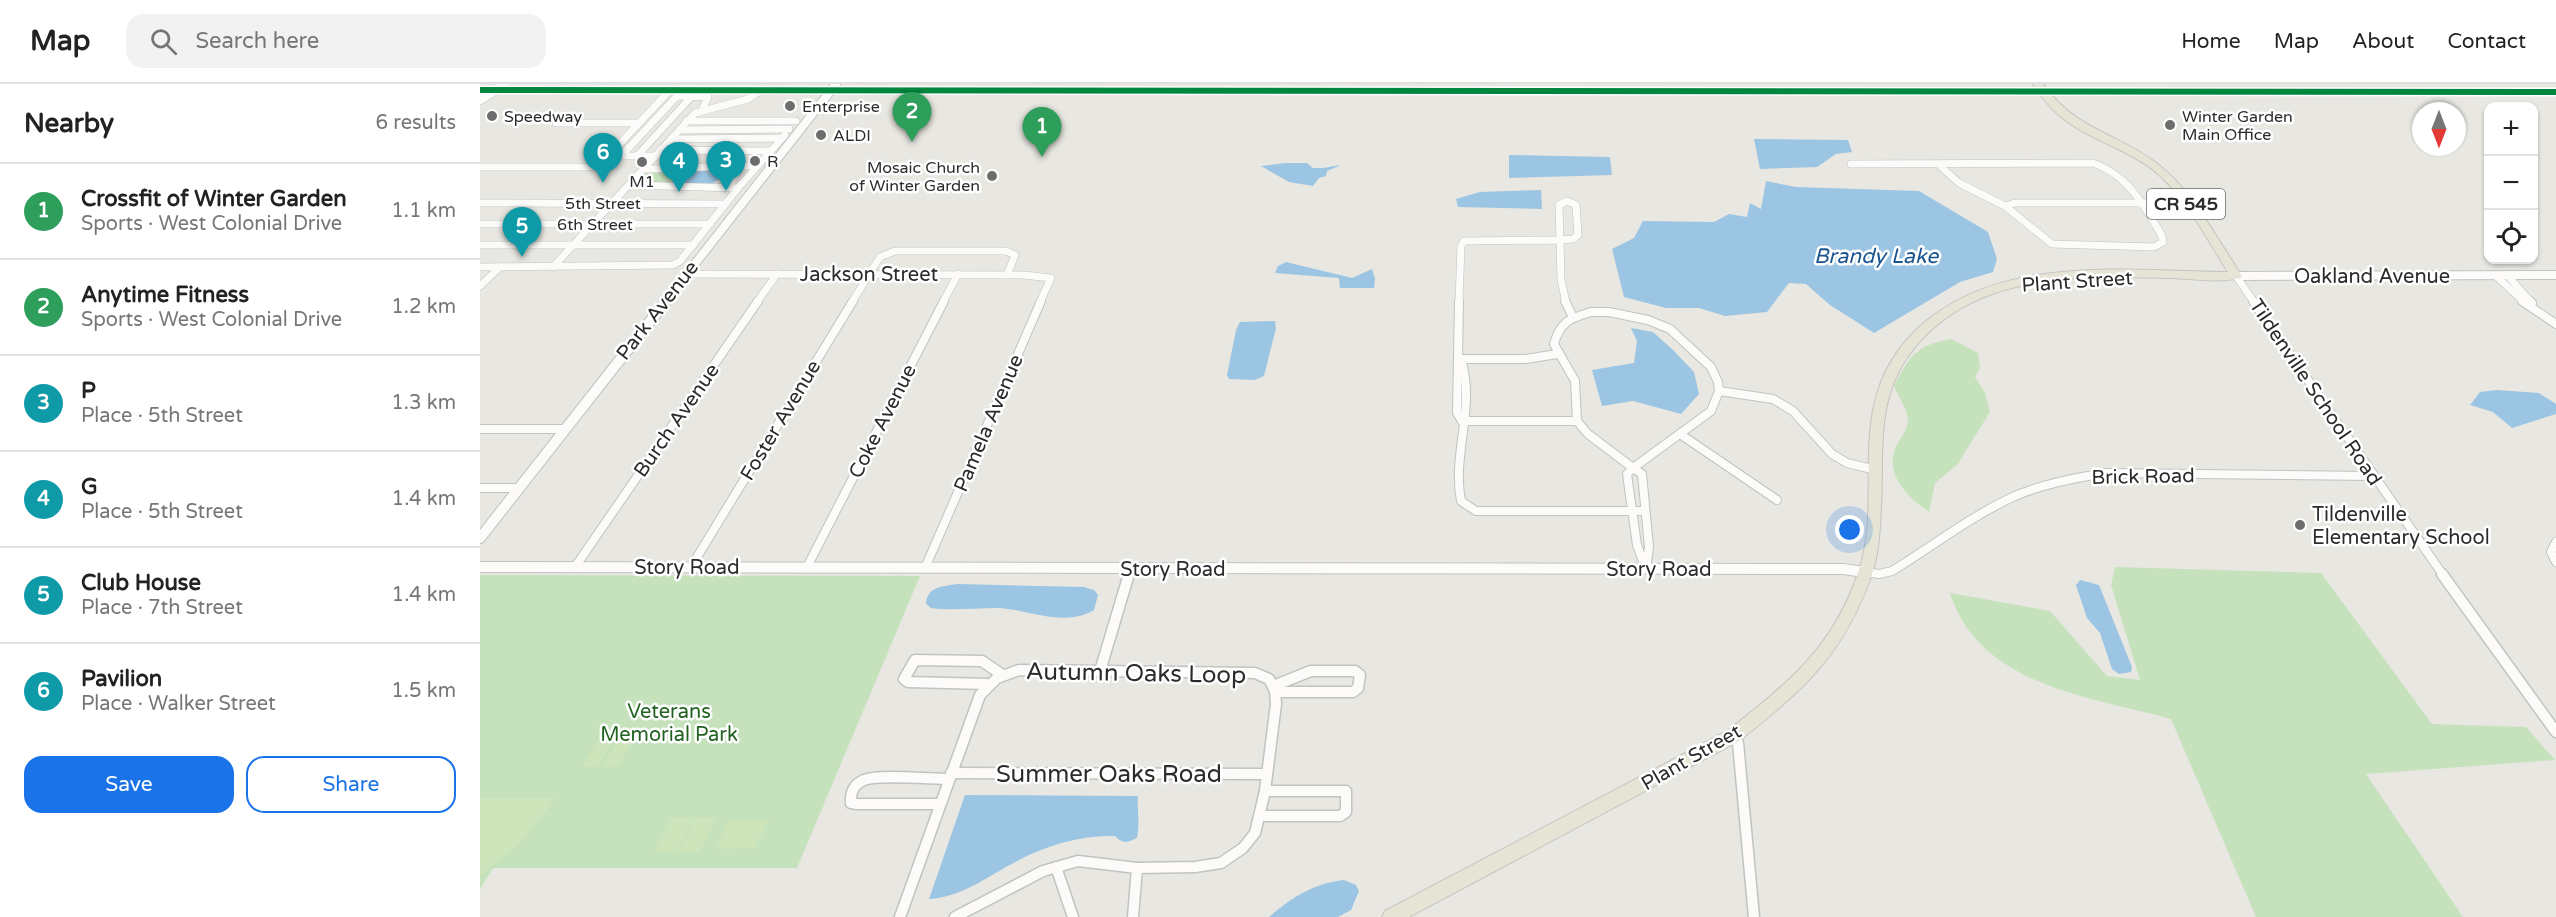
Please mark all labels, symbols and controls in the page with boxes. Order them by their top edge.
search box [126,14,546,68]
text: Map [30,24,90,58]
icon: search [147,25,180,58]
text: Search here [195,28,319,54]
text: Home [2181,29,2241,54]
text: Map [2274,29,2319,54]
text: About [2352,29,2414,54]
text: Contact [2447,29,2526,54]
pin: 2 [892,92,932,142]
place label: Enterprise [802,97,880,117]
marker: Enterprise [783,99,797,113]
north arrow [2412,102,2466,156]
map controls [2484,102,2538,264]
button: + [2484,102,2538,156]
place label: Speedway [504,107,582,127]
pin: 1 [1022,107,1062,157]
place label: Winter Garden Main Office [2182,107,2293,145]
text: Nearby [24,108,114,139]
marker: Speedway [485,109,499,123]
text: 6 results [376,111,456,135]
marker: Winter Garden Main Office [2163,118,2177,132]
place label: ALDI [833,126,871,146]
marker: ALDI [814,128,828,142]
pin: 6 [584,134,622,183]
pin: 3 [706,141,746,191]
pin: 4 [660,142,698,192]
place label: R [767,152,778,172]
marker: R [748,154,762,168]
marker: M1 [635,155,649,169]
button: − [2484,156,2538,210]
place label: Mosaic Church of Winter Garden [849,158,980,196]
marker: Mosaic Church of Winter Garden [985,169,999,183]
place label: M1 [629,172,655,192]
text: Crossfit of Winter Garden [81,186,347,212]
road number: CR 545 [2147,189,2225,219]
street label: 5th Street [565,194,641,214]
text: 1 [37,199,50,223]
text: 1.1 km [391,199,456,223]
pin: 5 [502,208,542,257]
button: locate [2484,210,2538,264]
text: Sports · West Colonial Drive [81,212,342,236]
street label: 6th Street [557,215,633,235]
water label: Brandy Lake [1814,244,1939,269]
street label: Park Avenue [612,256,704,365]
street label: Jackson Street [800,263,939,287]
street label: Oakland Avenue [2294,265,2450,289]
street label: Plant Street [2021,266,2134,298]
text: Anytime Fitness [81,282,249,308]
text: 2 [37,295,50,319]
text: 1.2 km [391,295,456,319]
street label: Tildenville School Road [2244,295,2387,490]
text: Sports · West Colonial Drive [81,308,342,332]
street label: Pamela Avenue [949,351,1029,496]
street label: Foster Avenue [735,356,826,485]
street label: Burch Avenue [629,359,725,482]
street label: Coke Avenue [844,361,922,482]
text: P [81,378,96,404]
text: 3 [37,391,50,415]
text: 1.3 km [391,391,456,415]
text: Place · 5th Street [81,404,243,428]
street label: Brick Road [2091,464,2195,490]
text: G [81,474,98,500]
text: 4 [37,487,50,511]
text: 1.4 km [392,487,456,511]
text: Place · 5th Street [81,500,243,524]
place label: Tildenville Elementary School [2312,503,2490,550]
your location [1835,515,1864,544]
marker: Tildenville Elementary School [2293,518,2307,532]
street label: Story Road [634,556,740,580]
street label: Story Road [1120,558,1226,582]
street label: Story Road [1606,558,1712,582]
text: Club House [81,570,201,596]
text: 5 [37,583,50,607]
text: 1.4 km [392,583,456,607]
text: Place · 7th Street [81,596,243,620]
street label: Autumn Oaks Loop [1026,657,1246,690]
text: Pavilion [81,666,162,692]
text: 6 [37,679,50,703]
text: 1.5 km [391,679,456,703]
text: Place · Walker Street [81,692,276,716]
park label: Veterans Memorial Park [600,700,738,747]
street label: Plant Street [1637,719,1746,796]
button: Save [24,756,234,813]
button: Share [246,756,456,813]
street label: Summer Oaks Road [996,760,1222,789]

